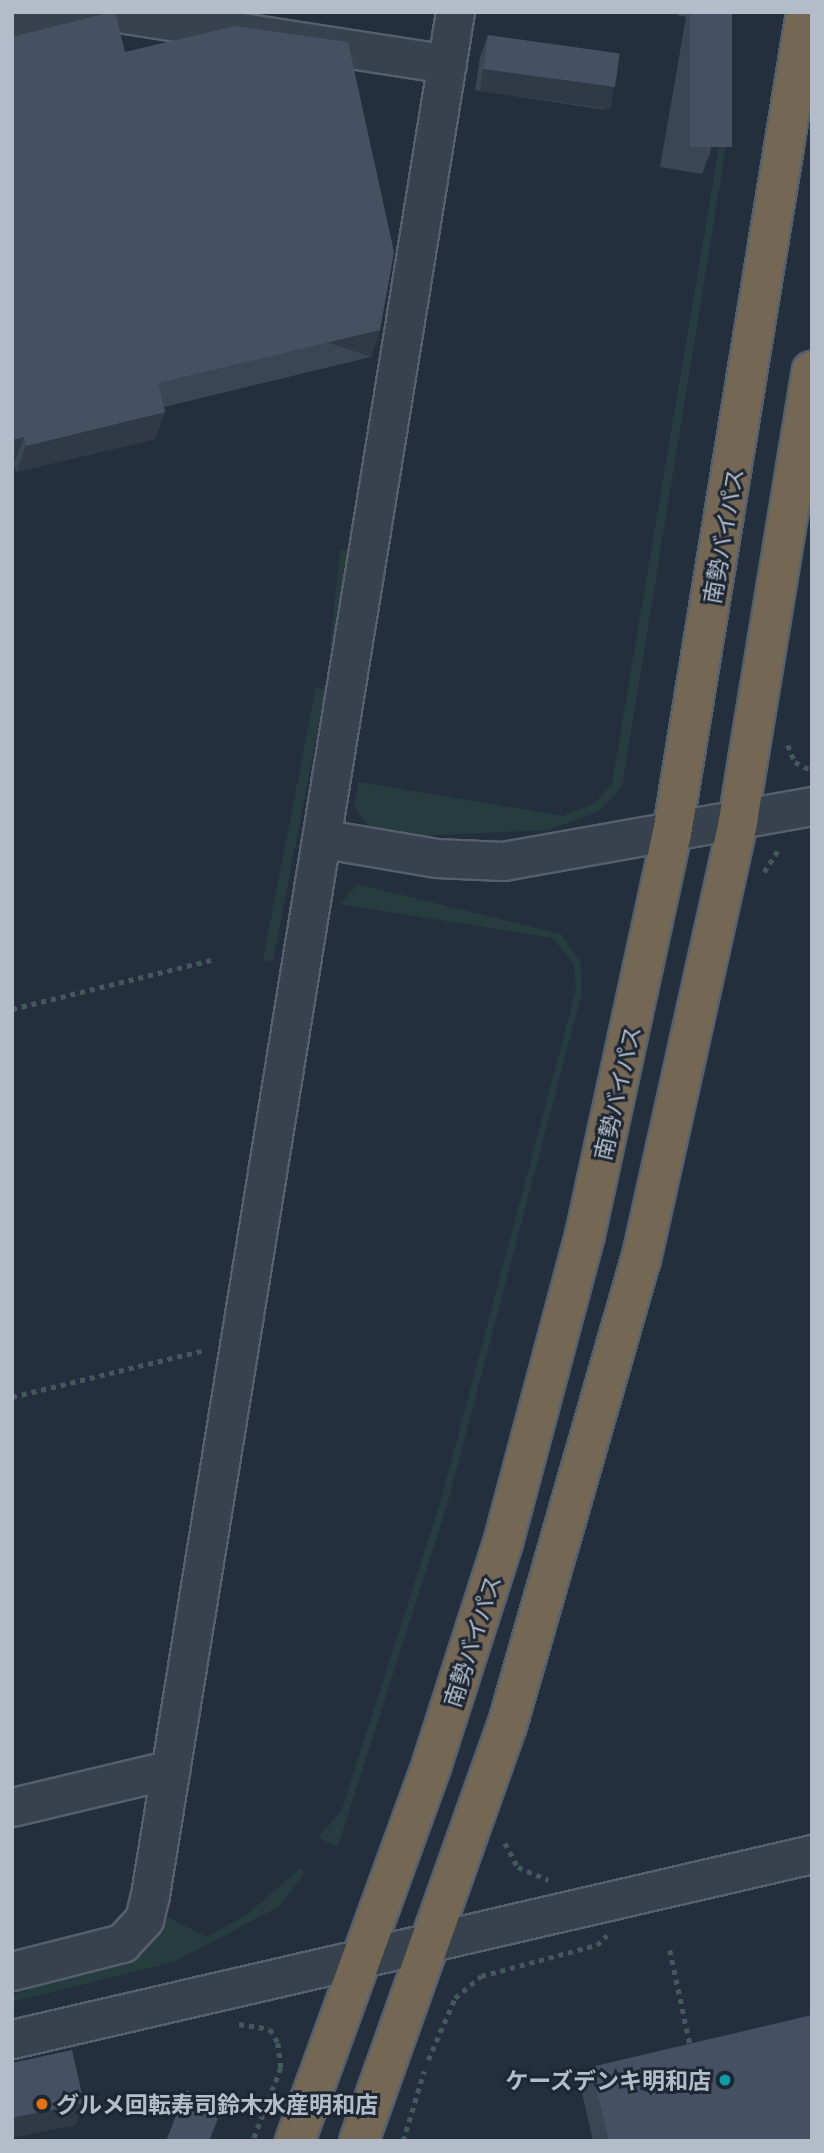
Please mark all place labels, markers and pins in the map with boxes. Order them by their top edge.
place label: ケーズデンキ明和店 [504,2066,711,2094]
marker: ケーズデンキ明和店 [717,2072,733,2088]
place label: グルメ回転寿司鈴木水産明和店 [56,2090,378,2118]
marker: グルメ回転寿司鈴木水産明和店 [34,2096,50,2112]

